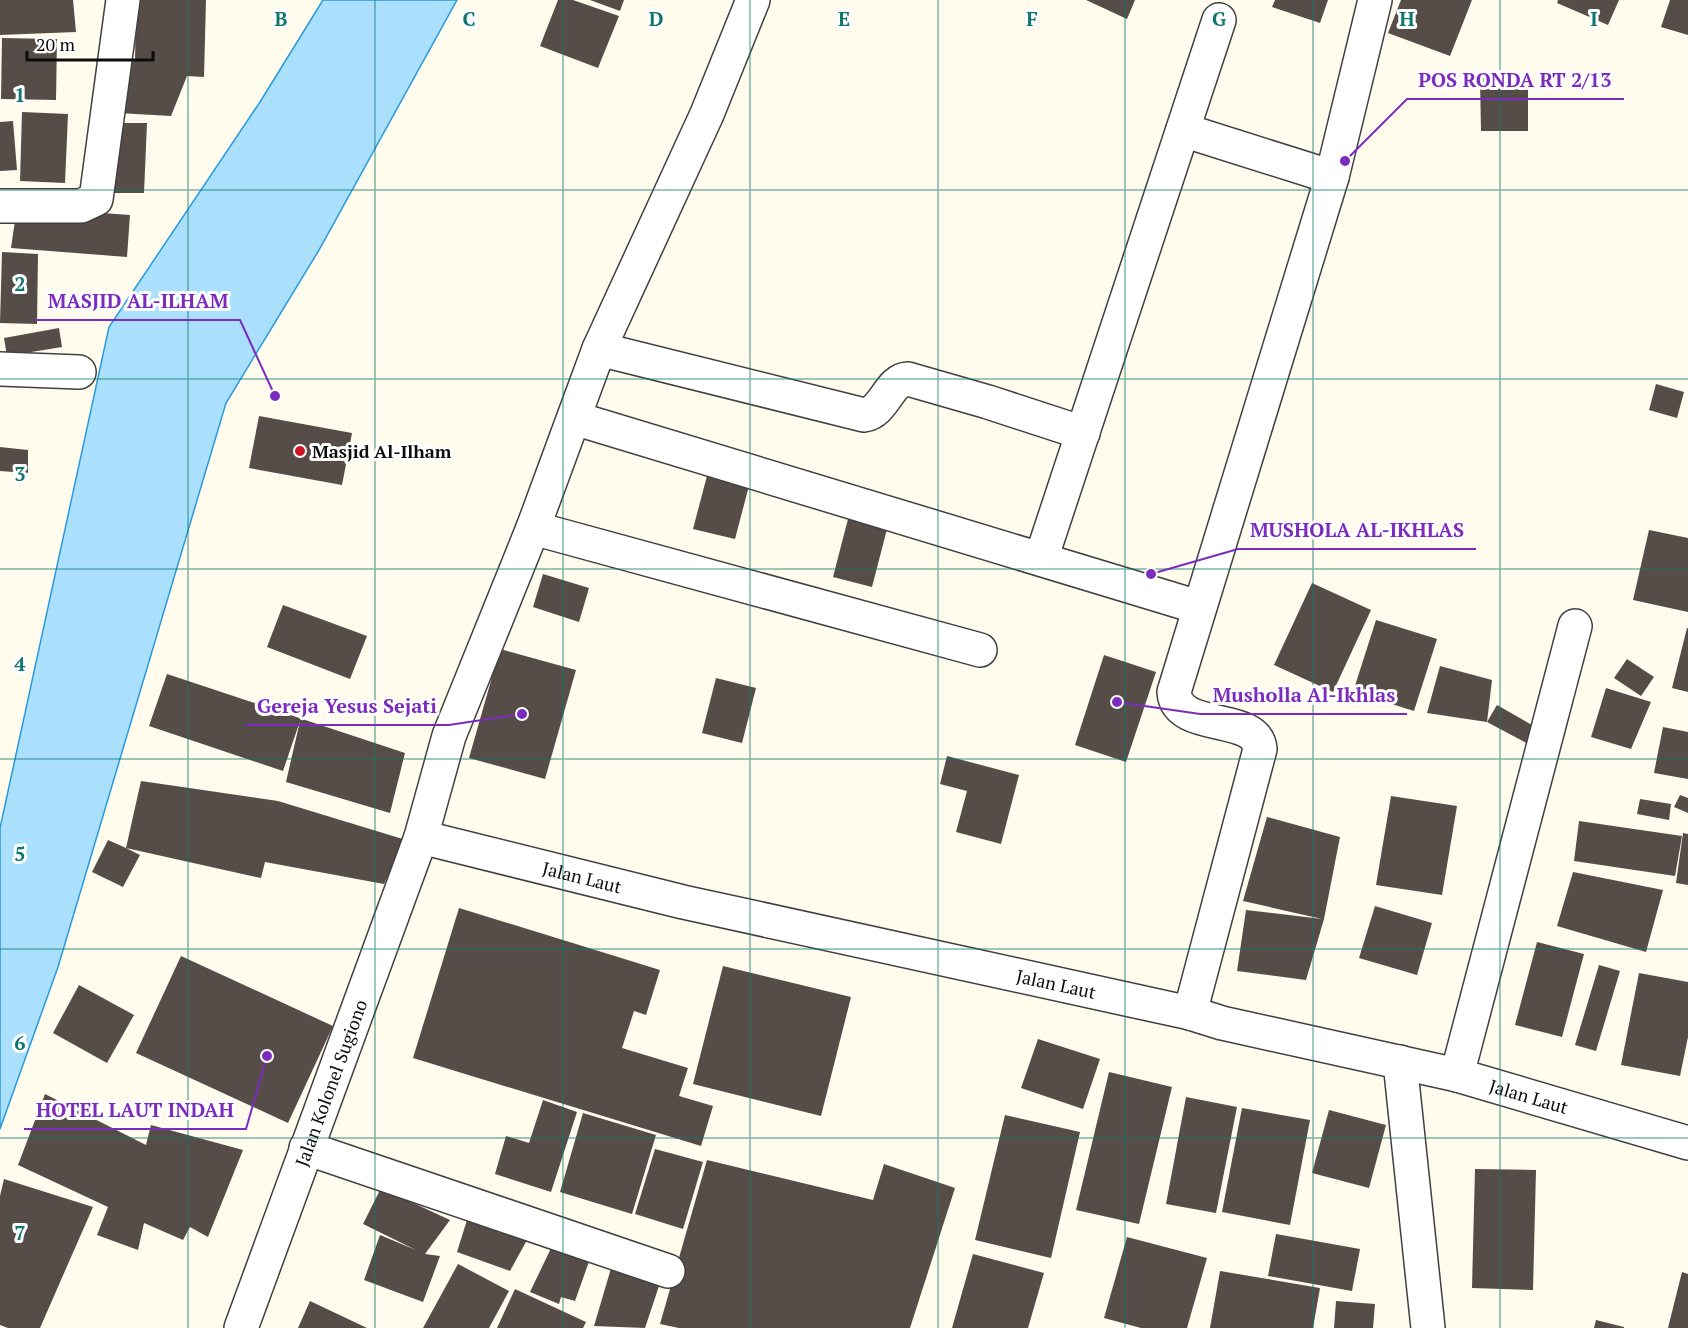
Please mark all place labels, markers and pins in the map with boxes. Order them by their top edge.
callout: POS RONDA RT 2/13 [1407,61,1624,99]
callout: MASJID AL-ILHAM [35,282,240,320]
place label: Masjid Al-Ilham [312,439,452,463]
marker: Masjid Al-Ilham [293,444,307,458]
callout: MUSHOLA AL-IKHLAS [1238,511,1476,549]
callout: Musholla Al-Ikhlas [1200,676,1407,714]
callout: Gereja Yesus Sejati [245,687,449,725]
callout: HOTEL LAUT INDAH [24,1091,246,1129]

